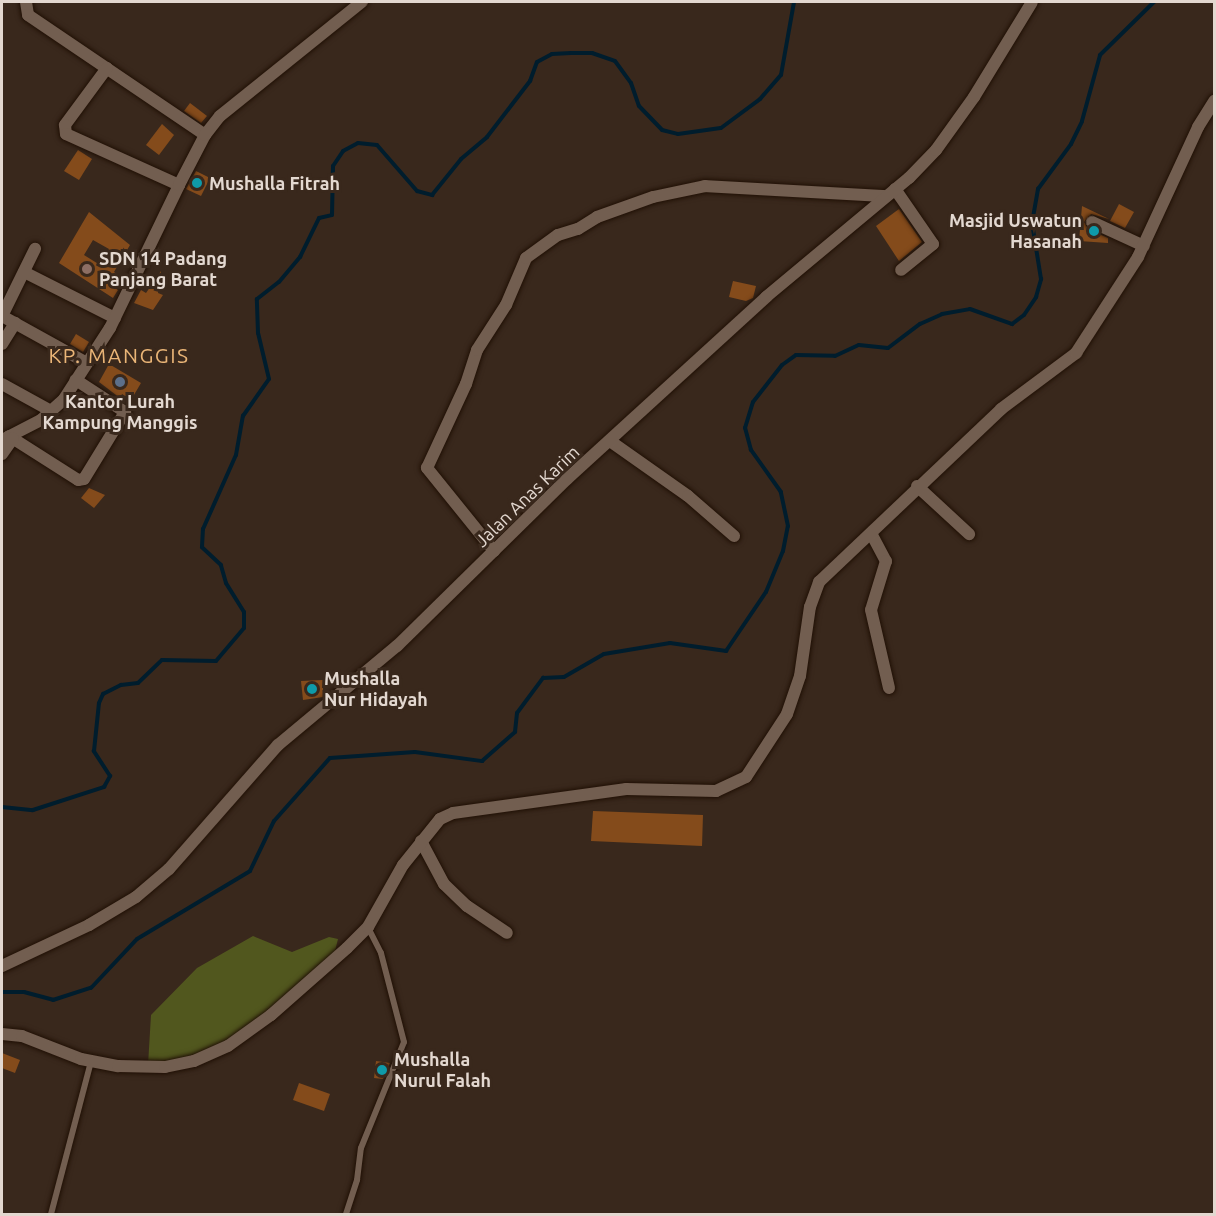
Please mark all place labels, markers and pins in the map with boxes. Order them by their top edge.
place label: Mushalla Fitrah [209,172,340,194]
marker: Mushalla Fitrah [190,176,204,190]
place label: Masjid Uswatun Hasanah [949,210,1082,252]
marker: Masjid Uswatun Hasanah [1087,224,1101,238]
place label: SDN 14 Padang Panjang Barat [99,248,227,290]
marker: SDN 14 Padang Panjang Barat [80,262,94,276]
marker: Kantor Lurah Kampung Manggis [113,375,127,389]
place label: Kantor Lurah Kampung Manggis [43,391,197,434]
place label: Mushalla Nur Hidayah [324,668,428,710]
marker: Mushalla Nur Hidayah [305,682,319,696]
place label: Mushalla Nurul Falah [394,1049,491,1092]
marker: Mushalla Nurul Falah [375,1063,389,1077]

